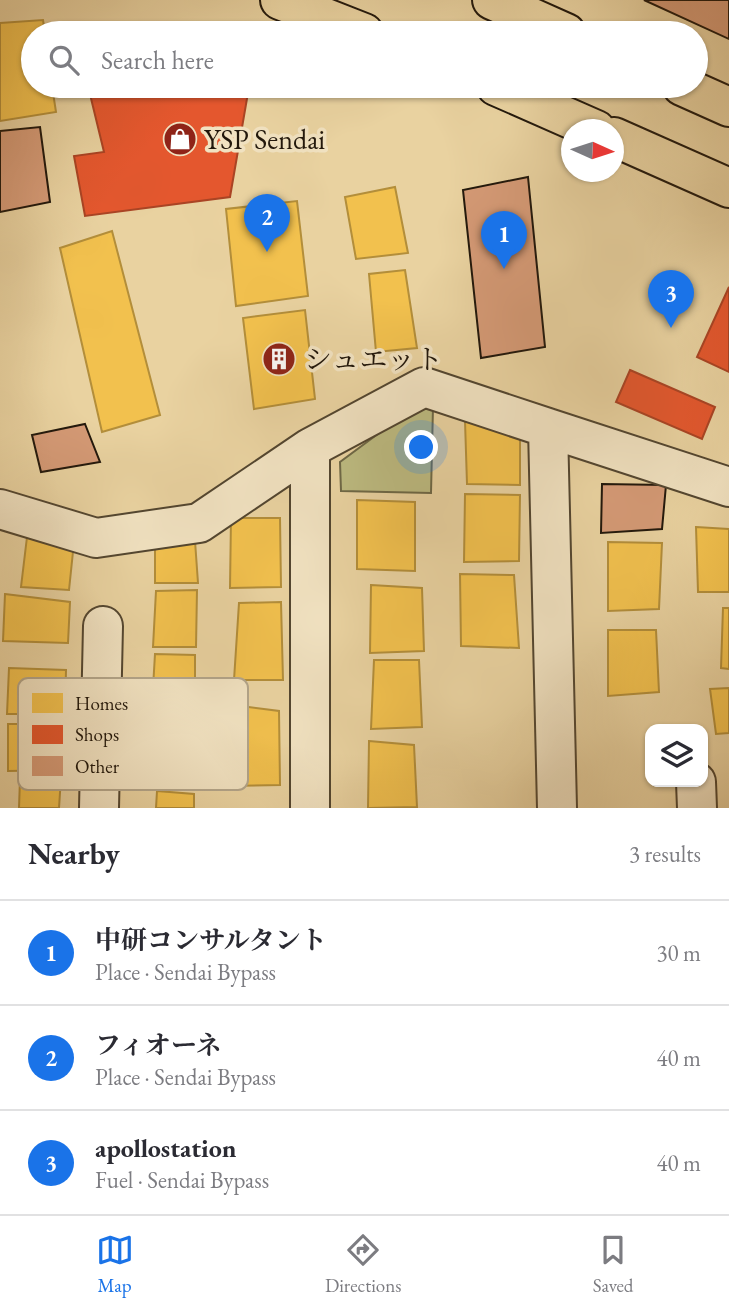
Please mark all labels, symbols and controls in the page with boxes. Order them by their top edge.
search box [21,21,708,98]
icon: search [45,41,83,79]
text: Search here [101,43,214,77]
north arrow [561,119,624,182]
shop icon: YSP Sendai [161,120,199,158]
place label: YSP Sendai [204,121,325,157]
pin: 2 [244,194,290,252]
pin: 1 [481,211,527,269]
pin: 3 [648,270,694,328]
building icon: シュエット [260,340,298,378]
place label: シュエット [304,341,443,377]
your location [404,430,438,464]
legend [18,678,248,790]
text: Homes [75,691,128,716]
text: Shops [75,722,119,747]
map controls [645,724,708,787]
button: layers [645,724,708,787]
text: Other [75,754,120,779]
text: Nearby [28,834,120,873]
text: 3 results [629,839,701,869]
text: 中研コンサルタント [95,923,327,957]
text: 1 [45,938,57,968]
text: 30 m [656,938,701,968]
text: Place · Sendai Bypass [95,957,276,987]
text: フィオーネ [95,1028,222,1062]
text: 2 [45,1043,57,1073]
text: 40 m [656,1043,701,1073]
text: Place · Sendai Bypass [95,1062,276,1092]
text: apollostation [95,1131,237,1165]
text: 3 [45,1148,57,1178]
text: 40 m [656,1148,701,1178]
text: Fuel · Sendai Bypass [95,1165,269,1195]
tab: Map [96,1231,134,1298]
tab: Directions [325,1231,401,1298]
tab: Saved [593,1231,633,1298]

